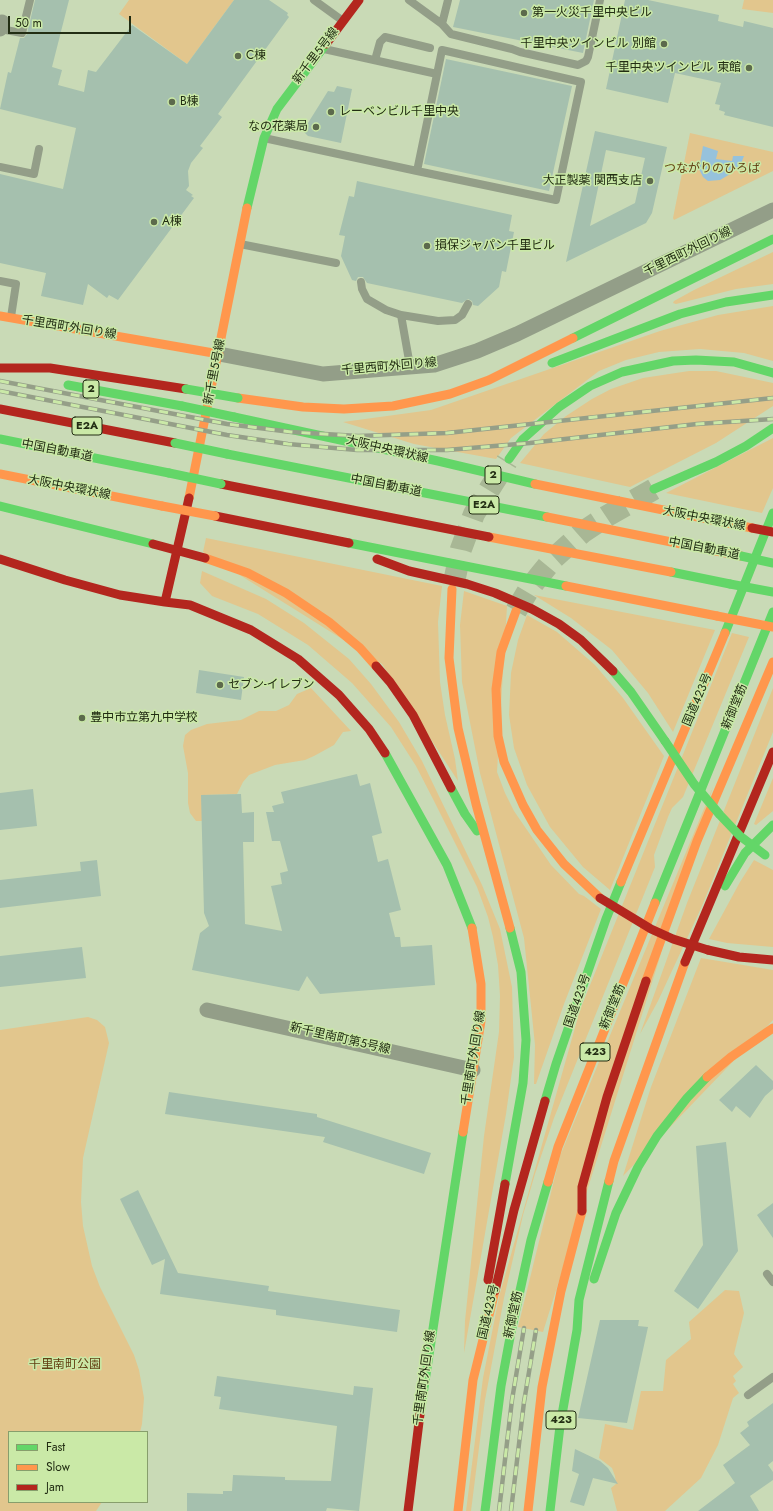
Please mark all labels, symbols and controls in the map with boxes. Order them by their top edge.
place label: 第一火災千里中央ビル [532,6,652,20]
scale bar [10,8,133,34]
marker: 第一火災千里中央ビル [519,8,529,18]
text: 50 m [15,14,42,32]
street label: 新千里5号線 [290,25,342,87]
place label: 千里中央ツインビル 別館 [520,37,656,51]
marker: 千里中央ツインビル 別館 [659,39,669,49]
place label: C棟 [246,49,266,63]
marker: C棟 [233,51,243,61]
place label: 千里中央ツインビル 東館 [605,61,741,75]
marker: 千里中央ツインビル 東館 [744,63,754,73]
place label: B棟 [180,95,199,109]
marker: B棟 [167,97,177,107]
place label: レーベンビル千里中央 [339,105,459,119]
marker: レーベンビル千里中央 [326,107,336,117]
place label: なの花薬局 [248,120,308,134]
marker: なの花薬局 [311,122,321,132]
park label: つながりのひろば [664,162,760,176]
place label: 大正製薬 関西支店 [542,174,642,188]
marker: 大正製薬 関西支店 [645,176,655,186]
place label: A棟 [162,215,182,229]
marker: A棟 [149,217,159,227]
street label: 千里西町外回り線 [642,224,734,280]
place label: 損保ジャパン千里ビル [435,239,555,253]
marker: 損保ジャパン千里ビル [422,241,432,251]
street label: 千里西町外回り線 [20,313,118,343]
street label: 新千里5号線 [202,338,228,406]
street label: 千里西町外回り線 [341,356,437,378]
road number: 2 [83,380,99,398]
road number: E2A [72,417,102,435]
street label: 大阪中央環状線 [344,434,430,466]
street label: 中国自動車道 [20,437,94,465]
road number: 2 [485,466,501,484]
street label: 中国自動車道 [349,472,423,500]
street label: 大阪中央環状線 [26,473,112,503]
road number: E2A [469,496,499,514]
street label: 大阪中央環状線 [661,504,747,534]
street label: 中国自動車道 [667,535,741,563]
street label: 国道423号 [680,671,716,729]
place label: セブン-イレブン [228,678,315,692]
marker: セブン-イレブン [215,680,225,690]
street label: 新御堂筋 [719,682,751,732]
place label: 豊中市立第九中学校 [90,711,198,725]
marker: 豊中市立第九中学校 [77,713,87,723]
street label: 国道423号 [562,972,594,1030]
street label: 新御堂筋 [597,982,629,1032]
street label: 千里南町外回り線 [459,1009,489,1107]
street label: 新千里南町第5号線 [288,1020,392,1058]
road number: 423 [580,1043,610,1061]
street label: 国道423号 [476,1283,502,1341]
street label: 新御堂筋 [502,1290,526,1340]
street label: 千里南町外回り線 [411,1329,439,1427]
park label: 千里南町公園 [29,1358,101,1372]
road number: 423 [546,1411,576,1429]
legend [8,1431,148,1503]
text: Fast [46,1438,65,1456]
text: Slow [46,1458,70,1476]
text: Jam [46,1478,64,1496]

